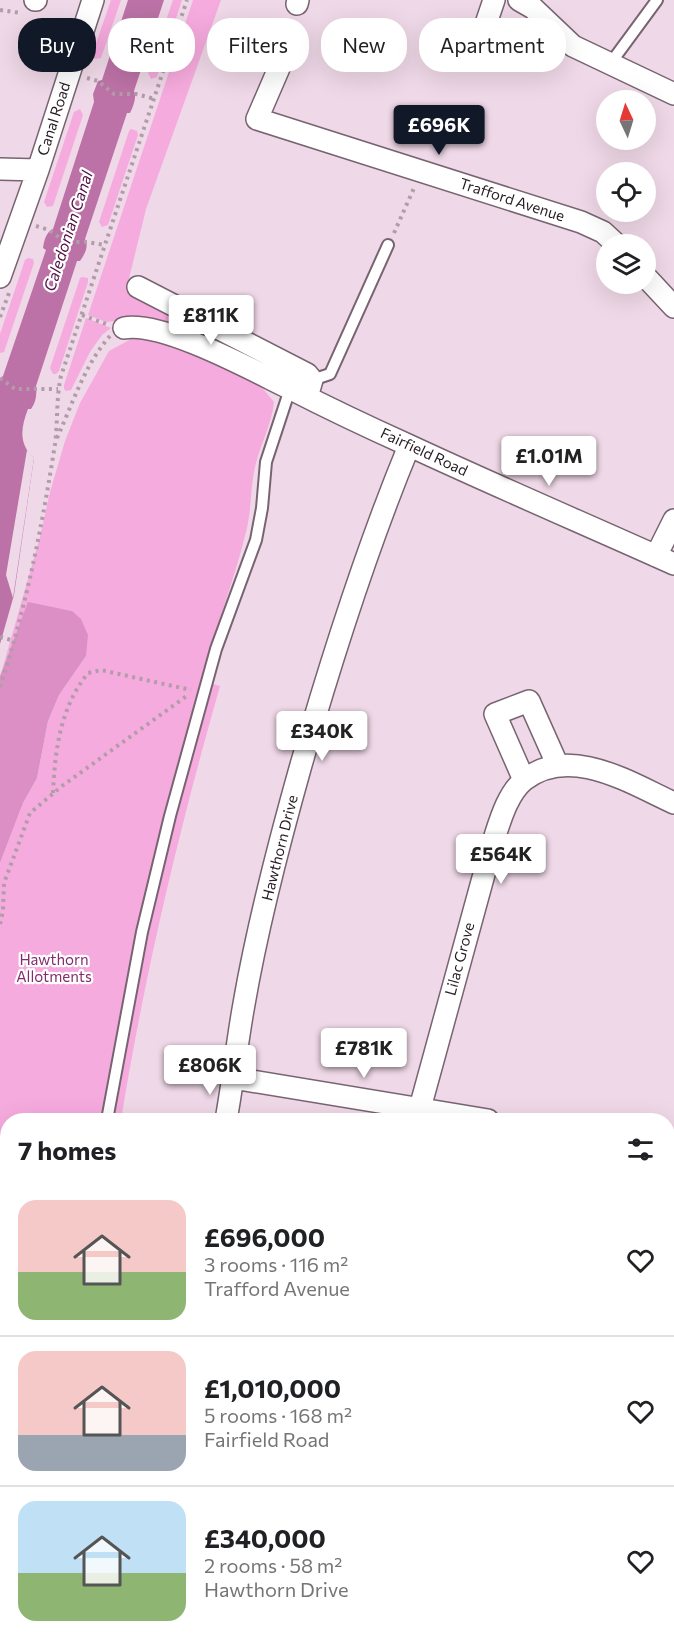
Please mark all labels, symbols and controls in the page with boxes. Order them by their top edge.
chip: Buy [18,18,96,72]
chip: Rent [108,18,195,72]
chip: Filters [207,18,309,72]
chip: New [321,18,407,72]
chip: Apartment [419,18,566,72]
street label: Canal Road [33,80,73,158]
north arrow [596,90,656,150]
map controls [596,90,656,294]
pin: £696K [397,105,481,156]
text: £696K [408,112,470,136]
button: locate [596,162,656,222]
water label: Caledonian Canal [39,167,96,293]
street label: Trafford Avenue [457,174,567,225]
button: layers [596,234,656,294]
pin: £811K [169,295,253,346]
text: £811K [183,302,239,326]
street label: Fairfield Road [378,423,471,479]
pin: £1.01M [500,436,598,487]
text: £1.01M [515,443,583,467]
pin: £340K [280,711,364,762]
text: £340K [290,718,354,742]
street label: Hawthorn Drive [257,793,301,902]
pin: £564K [459,834,543,885]
text: £564K [470,841,532,865]
street label: Lilac Grove [441,920,477,997]
park label: Hawthorn Allotments [16,950,92,985]
pin: £781K [322,1028,406,1079]
text: £781K [335,1035,393,1059]
pin: £806K [168,1045,252,1096]
text: £806K [178,1052,242,1076]
icon: filters [624,1133,657,1166]
text: 7 homes [18,1134,116,1165]
text: £696,000 [204,1221,325,1252]
icon: home [66,1224,138,1296]
icon: heart [624,1244,657,1277]
text: 3 rooms · 116 m² [204,1252,348,1276]
text: Trafford Avenue [204,1276,350,1300]
text: £1,010,000 [204,1372,341,1403]
icon: home [66,1375,138,1447]
icon: heart [624,1395,657,1428]
text: 5 rooms · 168 m² [204,1403,352,1427]
text: Fairfield Road [204,1427,329,1451]
text: £340,000 [204,1522,326,1553]
icon: home [66,1525,138,1597]
icon: heart [624,1545,657,1578]
text: 2 rooms · 58 m² [204,1553,342,1577]
text: Hawthorn Drive [204,1577,348,1601]

